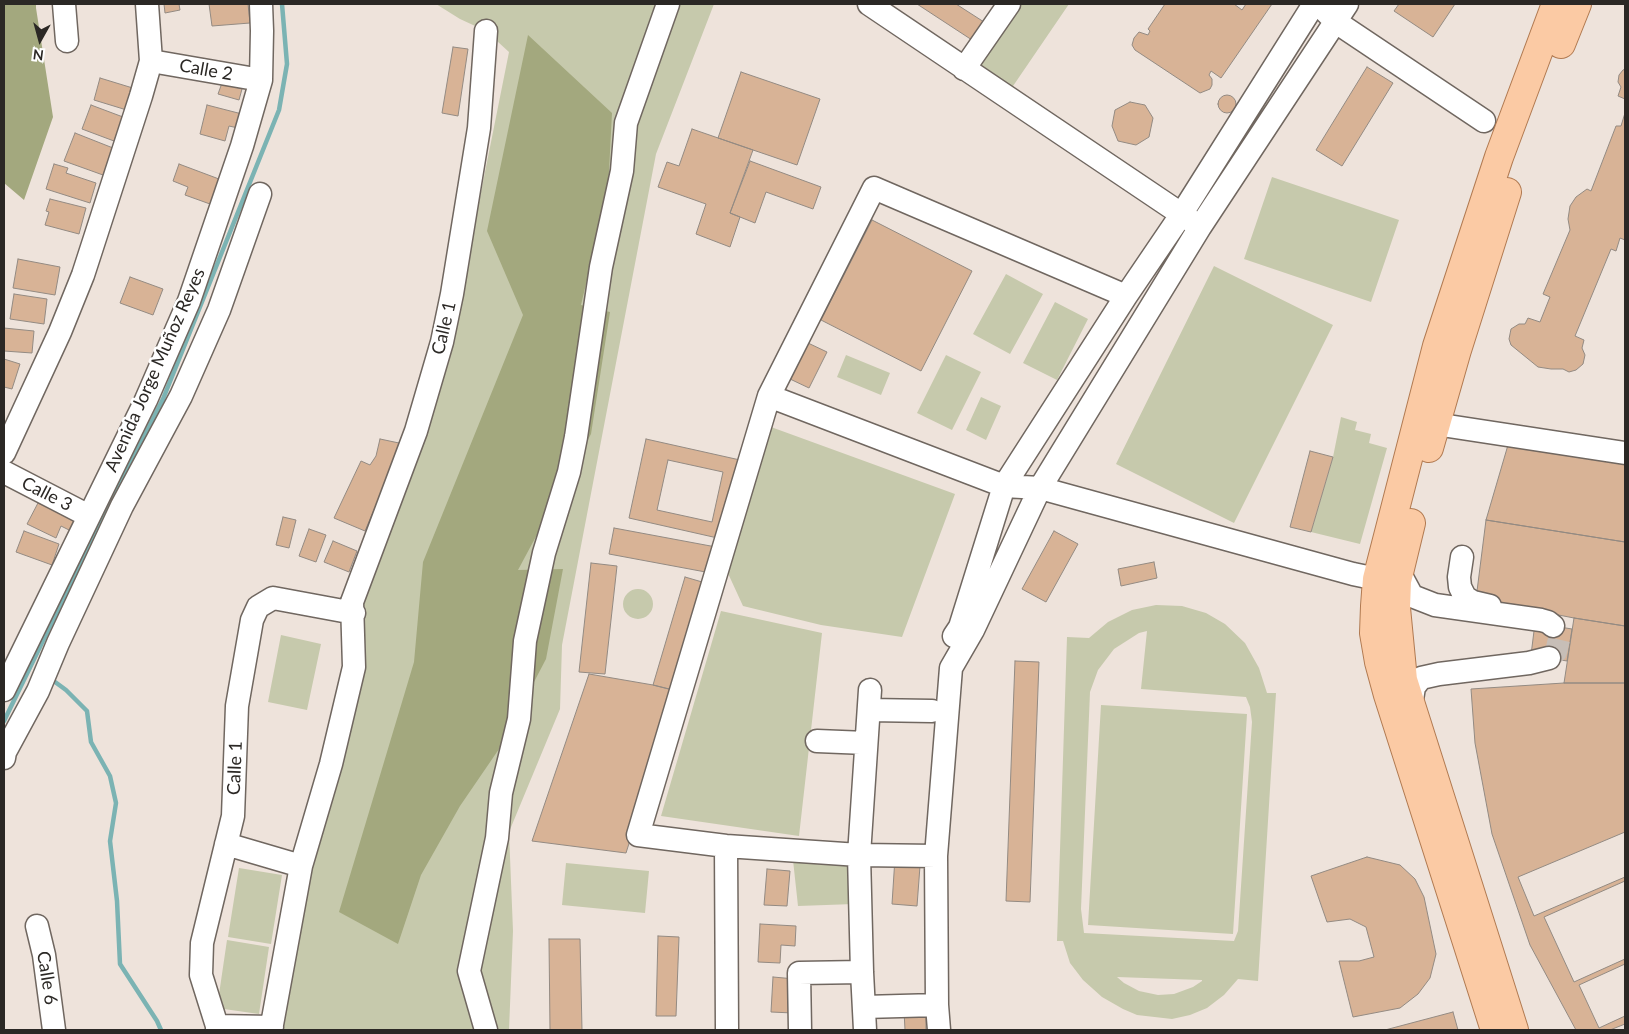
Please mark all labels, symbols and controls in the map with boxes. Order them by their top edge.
north arrow [15,15,65,65]
text: N [32,46,45,64]
street label: Calle 2 [178,55,234,85]
street label: Avenida Jorge Muñoz Reyes [100,265,210,475]
street label: Calle 1 [427,299,461,357]
street label: Calle 3 [18,472,76,516]
street label: Calle 1 [223,741,247,795]
street label: Calle 6 [32,950,62,1006]

